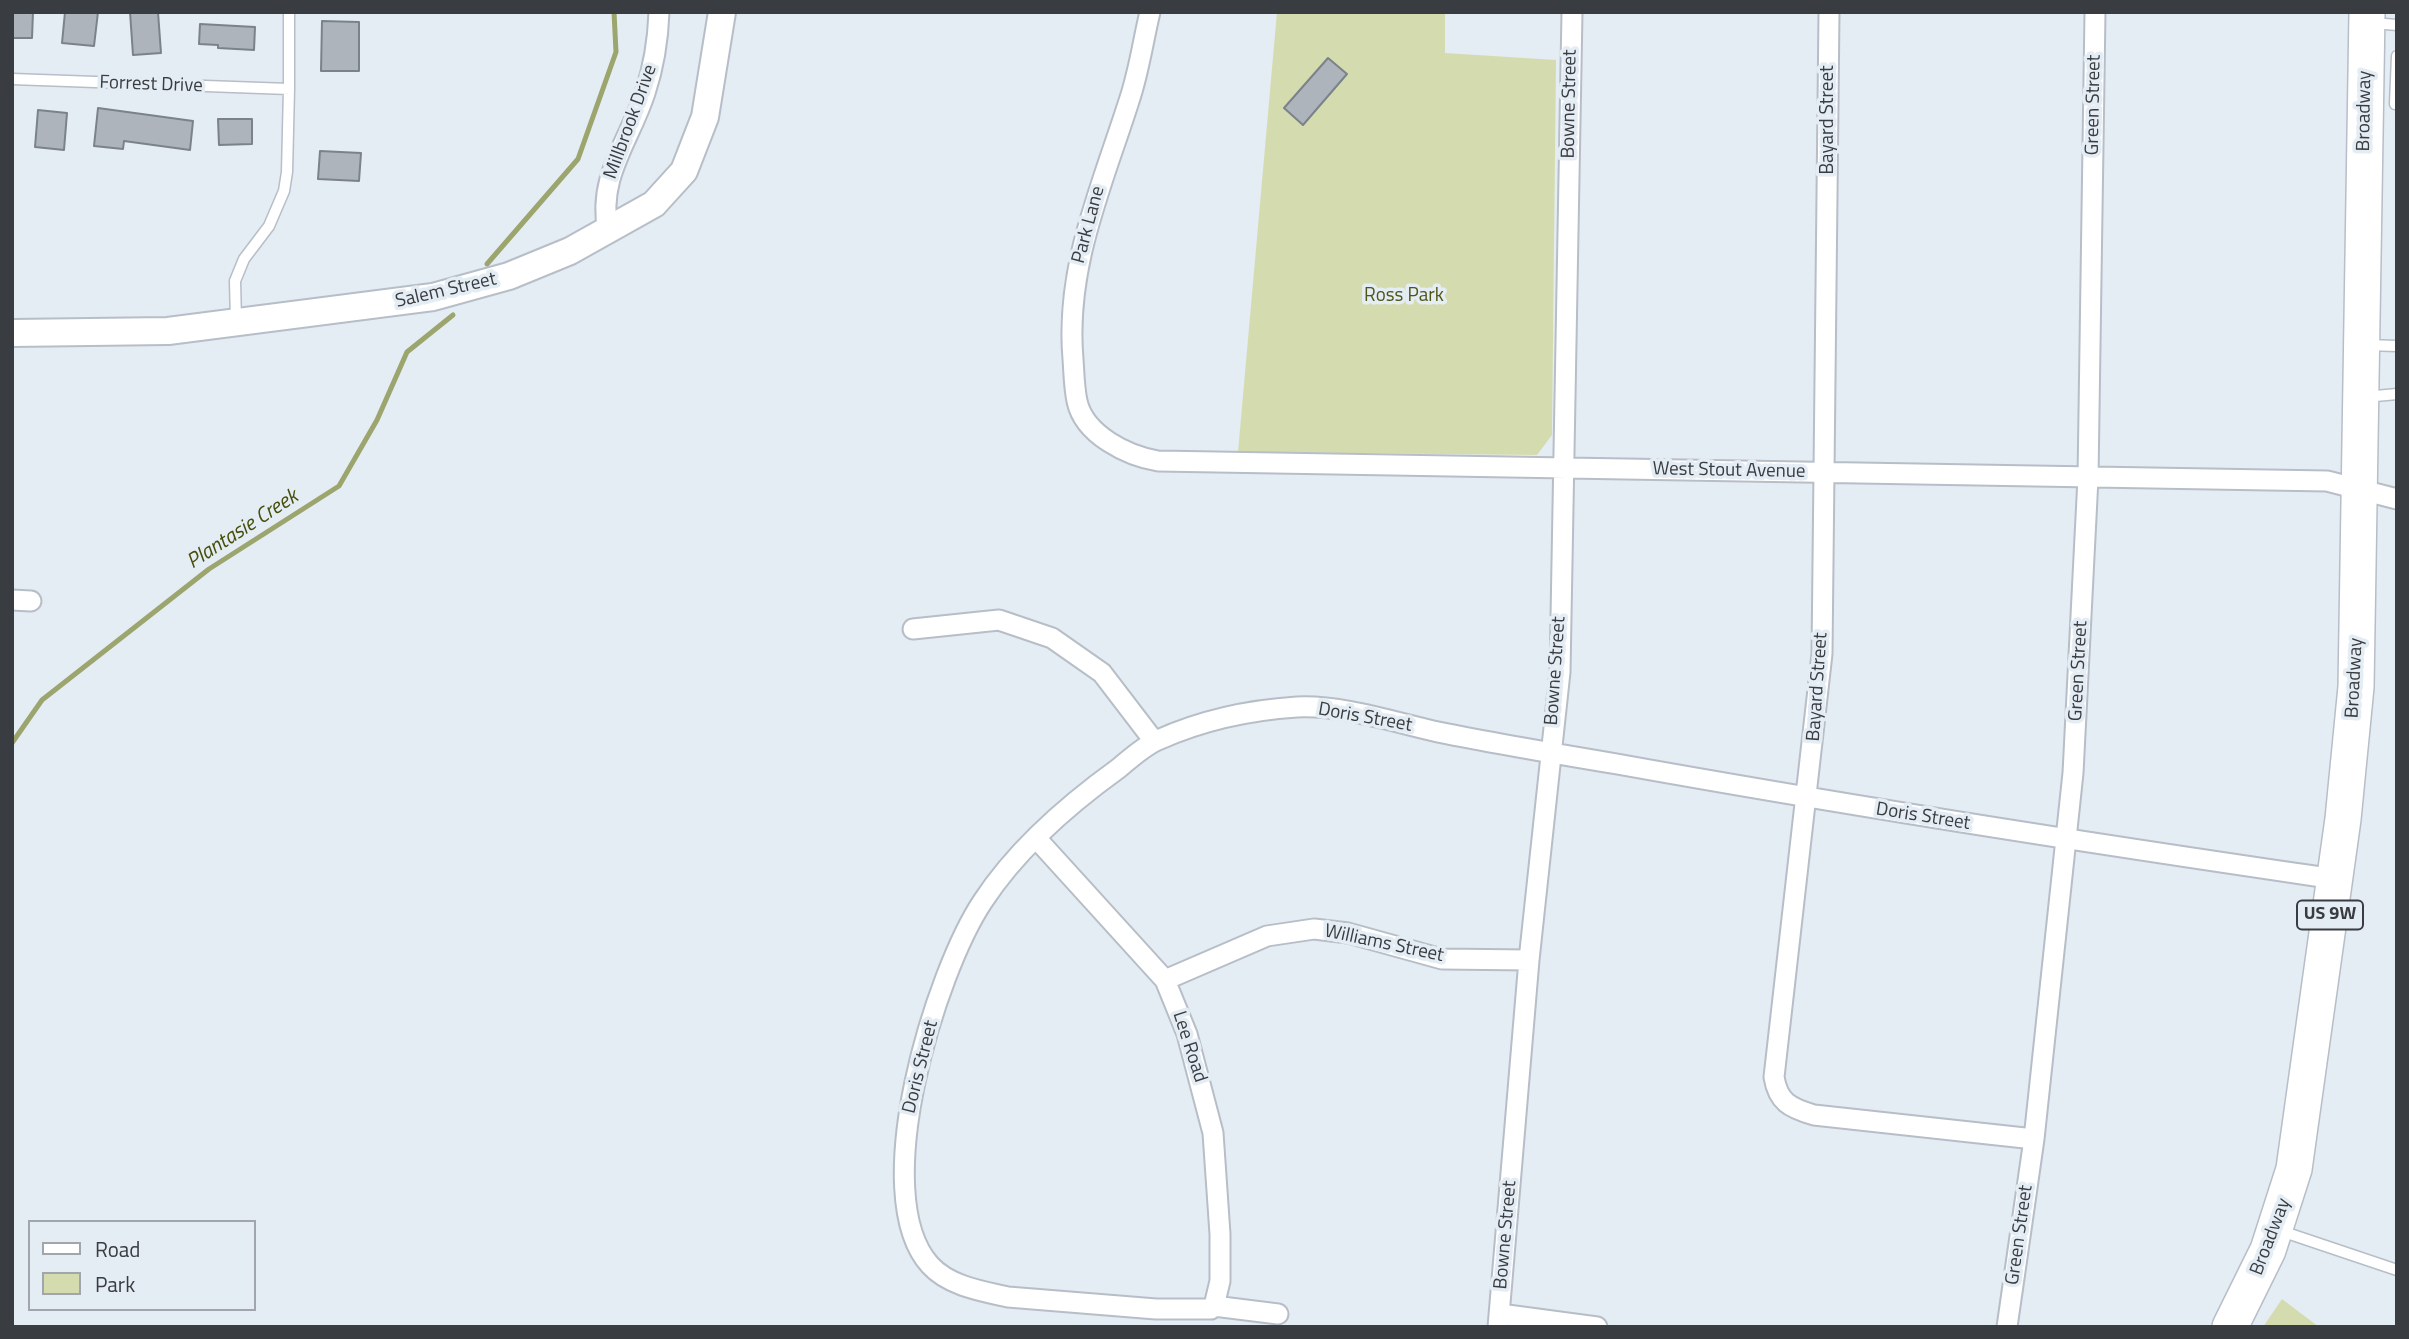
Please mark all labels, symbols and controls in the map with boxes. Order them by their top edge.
street label: Bowne Street [1558,49,1582,159]
street label: Green Street [2082,54,2106,156]
street label: Millbrook Drive [600,62,662,182]
street label: Bayard Street [1817,65,1839,175]
street label: Broadway [2353,70,2377,152]
street label: Forrest Drive [99,72,203,98]
street label: Park Lane [1068,184,1110,266]
street label: Salem Street [393,268,499,314]
park label: Ross Park [1364,285,1444,307]
street label: West Stout Avenue [1652,458,1806,484]
water label: Plantasie Creek [183,485,303,575]
street label: Bowne Street [1541,616,1571,726]
street label: Green Street [2065,620,2093,722]
street label: Bayard Street [1803,632,1833,742]
street label: Broadway [2342,637,2368,719]
street label: Doris Street [1316,699,1414,737]
street label: Doris Street [1874,798,1972,836]
road number: US 9W [2297,900,2363,930]
street label: Williams Street [1322,920,1446,968]
street label: Lee Road [1167,1009,1211,1085]
street label: Doris Street [898,1018,944,1116]
street label: Bowne Street [1490,1180,1522,1290]
street label: Green Street [2002,1184,2038,1286]
street label: Broadway [2246,1195,2296,1279]
legend [28,1220,256,1311]
text: Road [95,1233,140,1265]
text: Park [95,1268,135,1300]

